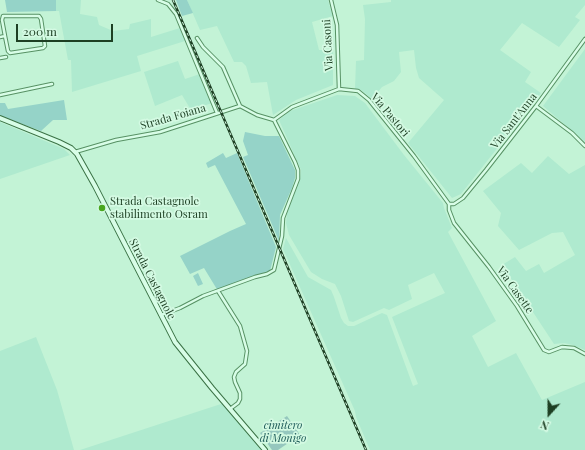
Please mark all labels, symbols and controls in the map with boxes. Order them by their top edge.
scale bar [18,16,115,42]
street label: Via Casoni [320,19,336,71]
text: 200 m [23,23,57,39]
street label: Via Pastori [368,91,412,139]
street label: Via Sant'Anna [488,91,540,151]
street label: Strada Foiana [139,101,207,133]
place label: Strada Castagnole stabilimento Osram [110,195,208,221]
marker: Strada Castagnole stabilimento Osram [97,203,107,213]
street label: Strada Castagnole [126,236,178,322]
street label: Via Casette [494,264,536,316]
north arrow [529,394,569,434]
text: N [538,417,551,434]
park label: cimitero di Monigo [260,419,306,445]

